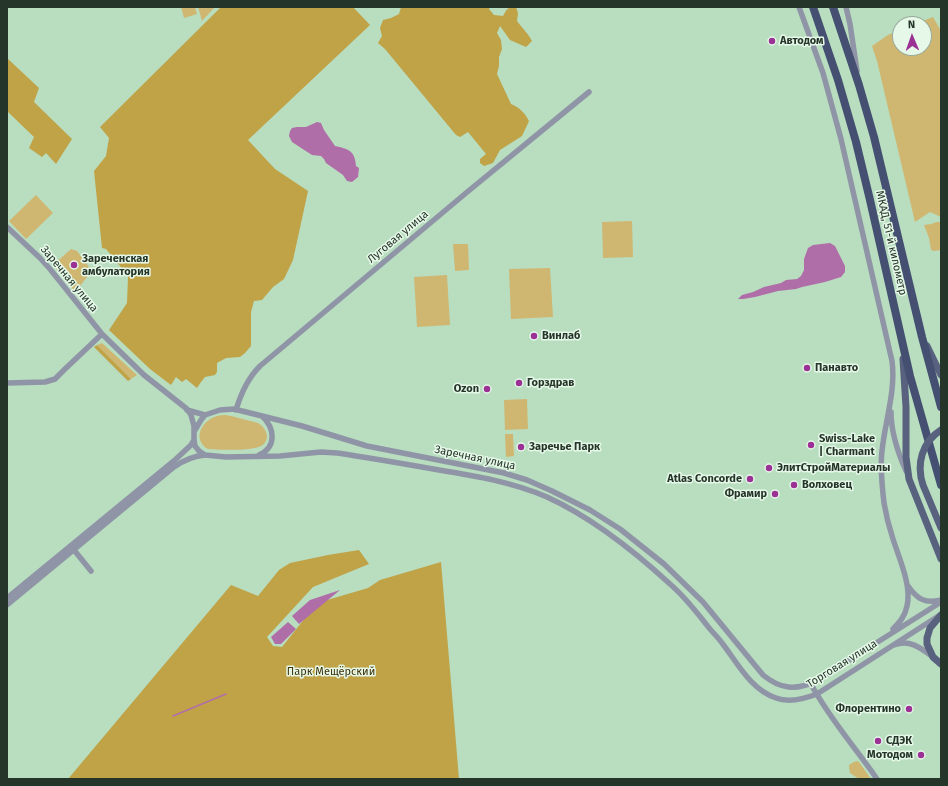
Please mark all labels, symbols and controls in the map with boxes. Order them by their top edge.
north arrow [892,16,932,56]
text: N [908,18,915,31]
place label: Автодом [780,34,824,48]
marker: Автодом [767,36,777,46]
street label: МКАД, 51-й километр [873,189,909,297]
street label: Луговая улица [365,208,431,266]
street label: Заречная улица [37,243,101,315]
place label: Зареченская амбулатория [82,252,150,278]
marker: Зареченская амбулатория [69,260,79,270]
place label: Винлаб [542,329,580,343]
marker: Винлаб [529,331,539,341]
place label: Панавто [815,361,858,375]
marker: Панавто [802,363,812,373]
place label: Горздрав [527,376,574,390]
marker: Горздрав [514,378,524,388]
place label: Ozon [454,382,479,396]
marker: Ozon [482,384,492,394]
place label: Swiss-Lake | Charmant [819,432,875,458]
place label: Заречье Парк [529,440,600,454]
marker: Swiss-Lake | Charmant [806,440,816,450]
marker: Заречье Парк [516,442,526,452]
street label: Заречная улица [433,443,517,473]
place label: ЭлитСтройМатериалы [777,461,890,475]
marker: ЭлитСтройМатериалы [764,463,774,473]
place label: Atlas Concorde [667,472,742,486]
marker: Atlas Concorde [745,474,755,484]
place label: Волховец [802,478,852,492]
marker: Волховец [789,480,799,490]
place label: Фрамир [725,487,767,501]
marker: Фрамир [770,489,780,499]
street label: Торговая улица [804,637,880,691]
park label: Парк Мещёрский [287,665,375,679]
place label: Флорентино [835,702,901,716]
marker: Флорентино [904,704,914,714]
place label: СДЭК [886,734,912,748]
marker: СДЭК [873,736,883,746]
place label: Мотодом [867,748,913,762]
marker: Мотодом [916,750,926,760]

